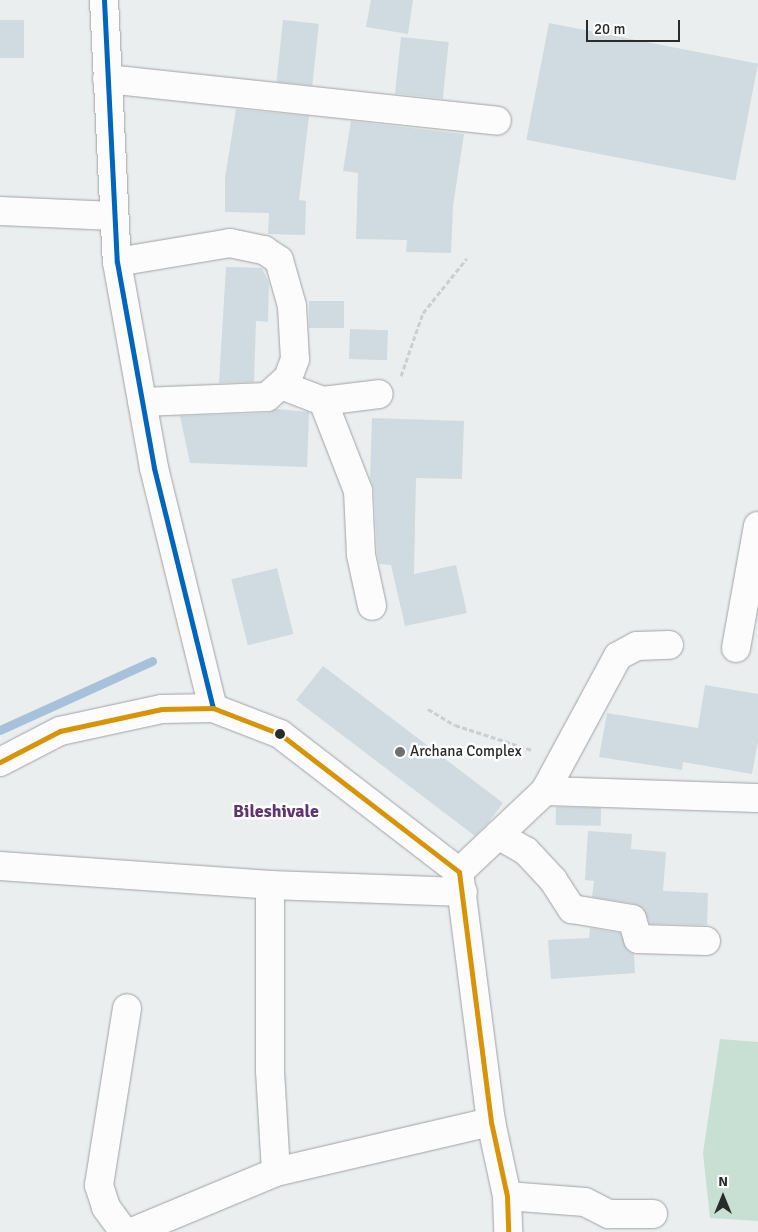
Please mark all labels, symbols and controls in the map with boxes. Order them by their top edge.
scale bar [588,10,682,42]
text: 20 m [594,20,625,38]
unlabelled marker [275,729,285,739]
place label: Archana Complex [410,743,522,761]
marker: Archana Complex [394,746,406,758]
district label: Bileshivale [233,800,319,822]
north arrow [698,1172,748,1222]
text: N [718,1173,728,1190]

